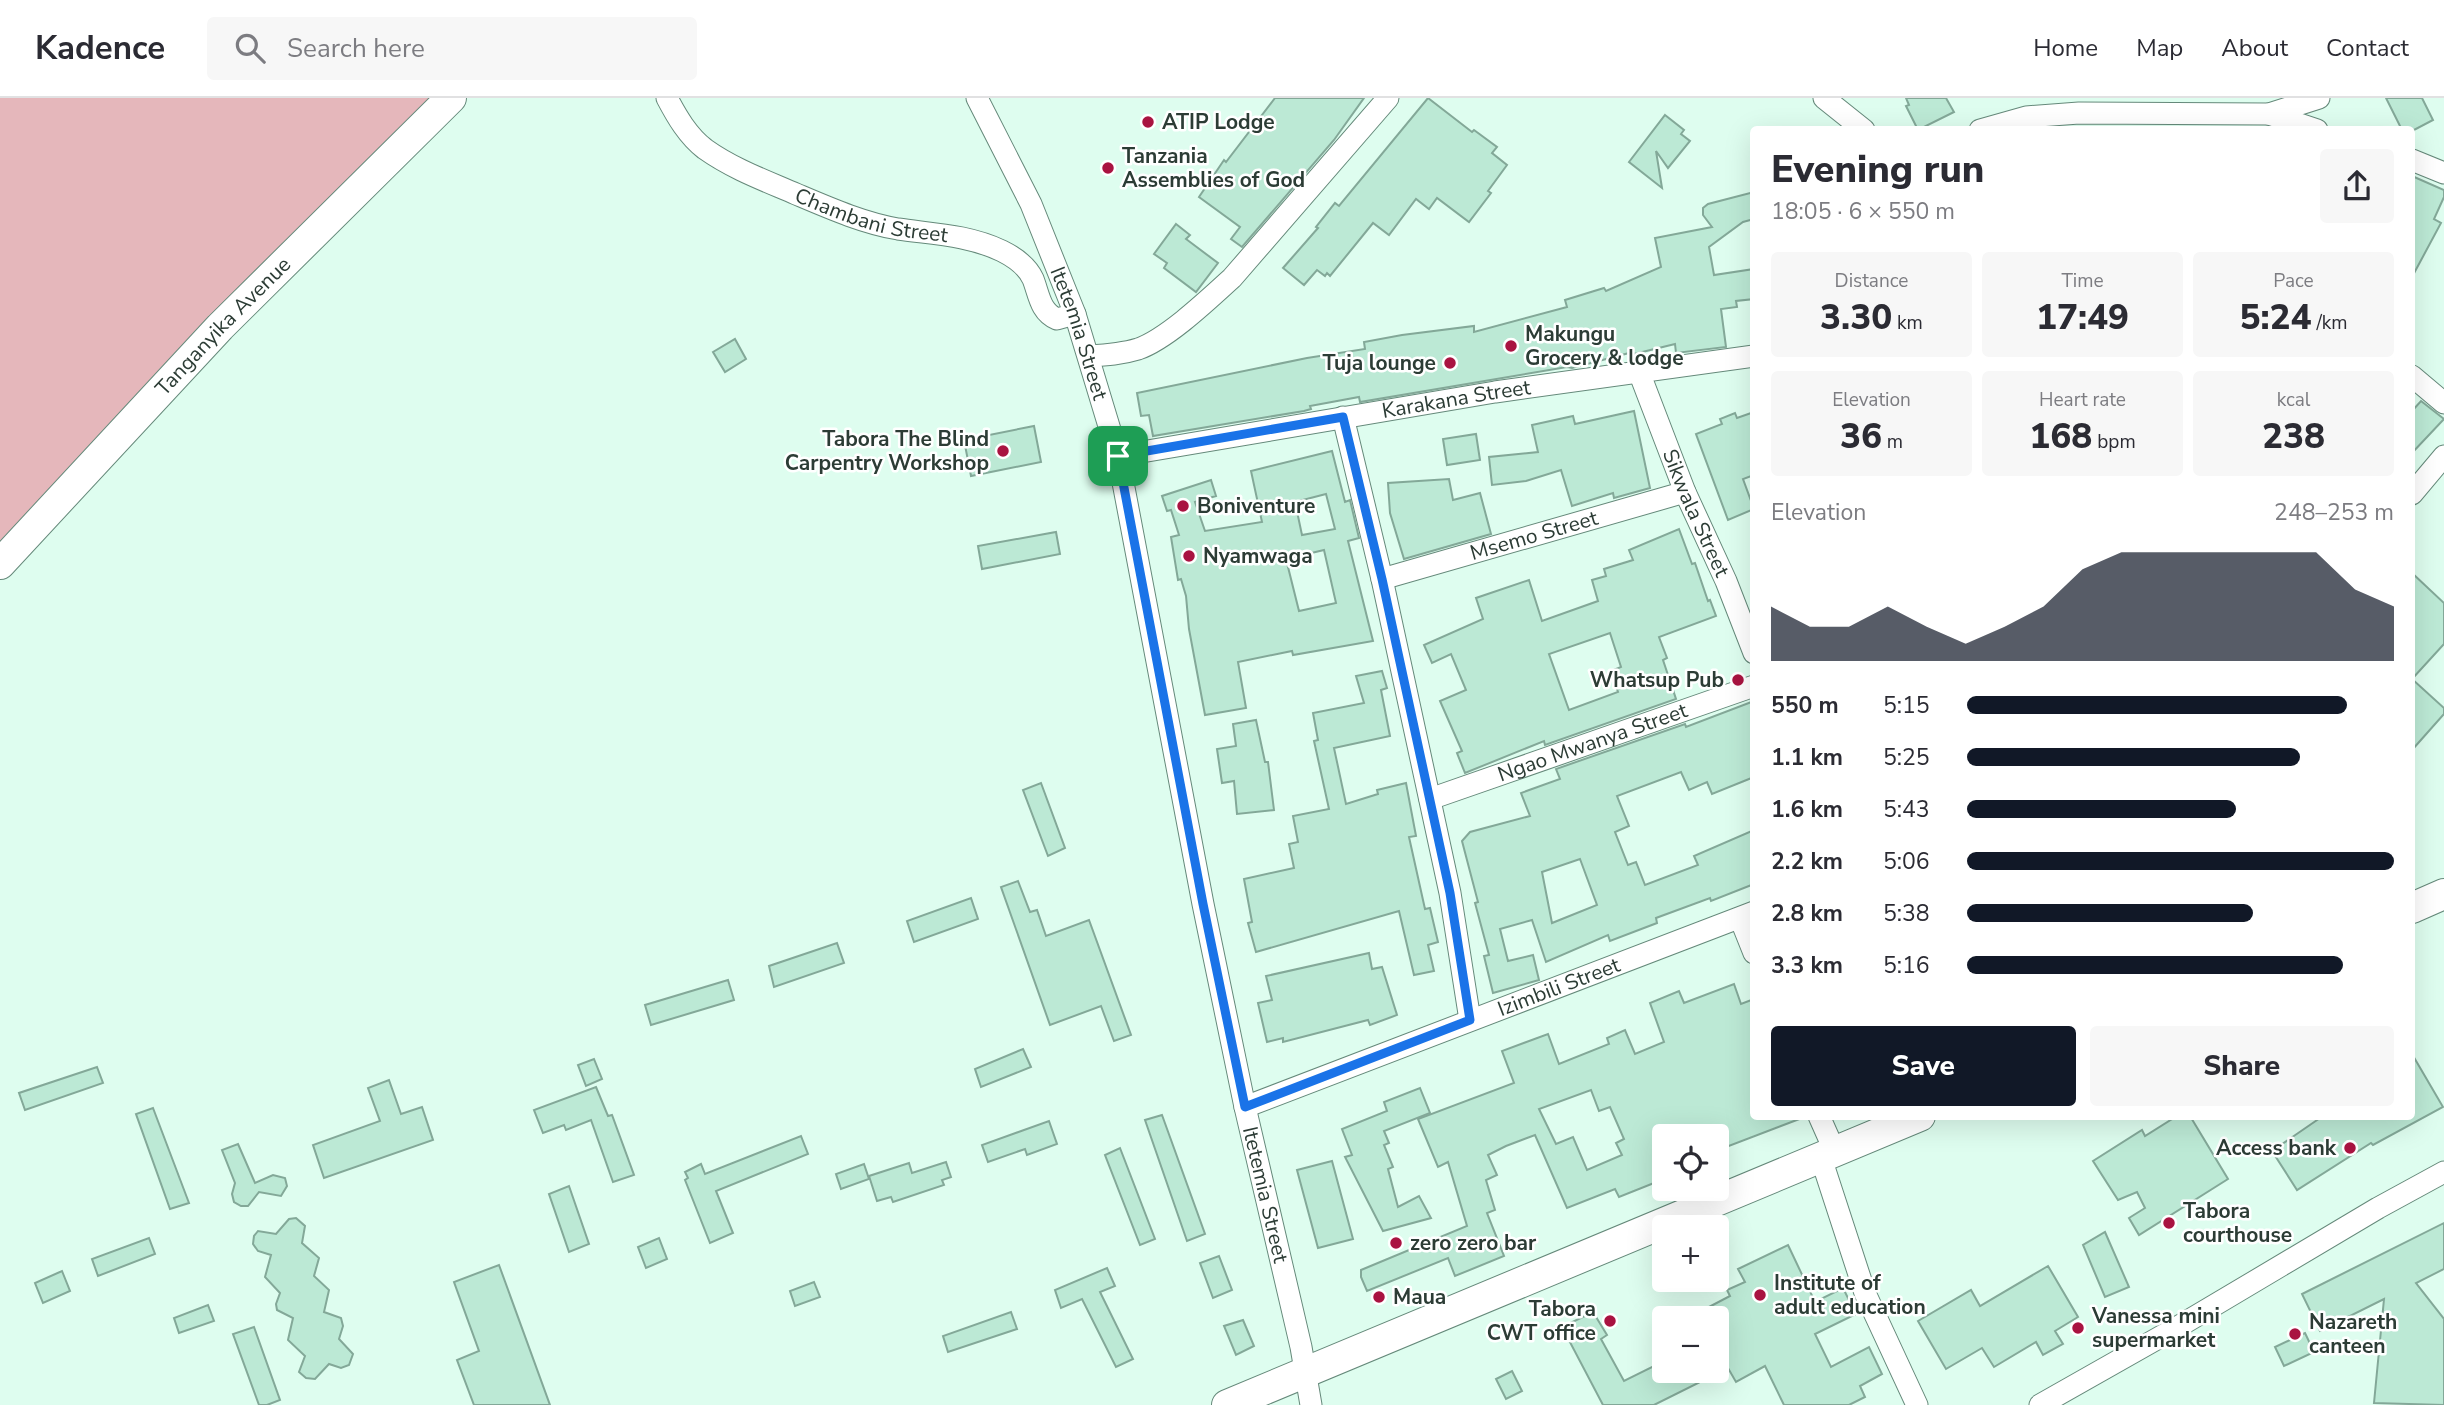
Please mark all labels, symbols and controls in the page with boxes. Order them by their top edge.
search box [207,17,697,80]
text: Kadence [35,26,165,71]
icon: search [231,29,269,67]
text: Search here [287,31,425,66]
text: Home [2033,32,2098,64]
text: Map [2136,32,2183,64]
text: About [2221,32,2288,64]
text: Contact [2326,32,2409,64]
place label: ATIP Lodge [1162,108,1275,136]
marker: ATIP Lodge [1140,114,1156,130]
place label: Tanzania Assemblies of God [1122,142,1305,194]
text: Evening run [1771,144,1984,195]
button: share [2320,149,2394,223]
marker: Tanzania Assemblies of God [1100,160,1116,176]
street label: Chambani Street [791,181,950,249]
text: 18:05 · 6 × 550 m [1771,196,1955,227]
street label: Tanganyika Avenue [149,251,297,402]
street label: Itetemia Street [1043,262,1114,404]
text: Distance [1835,268,1908,294]
text: Time [2061,268,2104,294]
text: Pace [2273,268,2314,294]
text: 3.30 [1820,294,1892,341]
text: 17:49 [2036,294,2129,341]
text: 5:24 [2239,294,2312,341]
text: km [1892,310,1923,336]
text: /km [2312,310,2348,336]
place label: Makungu Grocery & lodge [1525,320,1684,372]
marker: Makungu Grocery & lodge [1503,338,1519,354]
place label: Tuja lounge [1323,349,1436,377]
marker: Tuja lounge [1442,355,1458,371]
street label: Karakana Street [1380,373,1533,425]
text: Elevation [1832,387,1911,413]
text: Heart rate [2039,387,2126,413]
text: kcal [2277,387,2310,413]
text: 36 [1840,413,1882,460]
text: 168 [2029,413,2092,460]
text: 238 [2262,413,2325,460]
place label: Tabora The Blind Carpentry Workshop [785,425,989,477]
pin [1088,426,1148,486]
text: m [1882,429,1903,455]
text: bpm [2092,429,2136,455]
icon: arrive [1099,437,1137,475]
marker: Tabora The Blind Carpentry Workshop [995,443,1011,459]
street label: Sikwala Street [1656,445,1736,582]
place label: Boniventure [1197,492,1315,520]
text: Elevation [1771,497,1866,528]
text: 248–253 m [2274,497,2394,528]
marker: Boniventure [1175,498,1191,514]
street label: Msemo Street [1467,504,1602,567]
place label: Nyamwaga [1203,542,1313,570]
marker: Nyamwaga [1181,548,1197,564]
place label: Whatsup Pub [1590,666,1724,694]
marker: Whatsup Pub [1730,672,1746,688]
text: 550 m [1771,690,1839,721]
text: 5:15 [1883,690,1930,721]
street label: Ngao Mwanya Street [1494,696,1692,788]
text: 1.1 km [1771,742,1843,773]
text: 5:25 [1883,742,1930,773]
text: 1.6 km [1771,794,1843,825]
text: 5:43 [1883,794,1930,825]
text: 2.2 km [1771,846,1843,877]
text: 5:06 [1883,846,1930,877]
text: 2.8 km [1771,898,1843,929]
text: 5:38 [1883,898,1930,929]
street label: Izimbili Street [1494,950,1625,1023]
text: 3.3 km [1771,950,1843,981]
text: 5:16 [1883,950,1930,981]
button: Save [1771,1026,2076,1106]
button: Share [2090,1026,2394,1106]
street label: Itetemia Street [1236,1124,1295,1266]
map controls [1652,1124,1729,1383]
button: locate [1652,1124,1729,1201]
place label: Access bank [2216,1134,2337,1162]
marker: Access bank [2342,1140,2358,1156]
place label: Tabora courthouse [2183,1197,2292,1249]
button: + [1652,1215,1729,1292]
marker: Tabora courthouse [2161,1215,2177,1231]
place label: zero zero bar [1410,1229,1537,1257]
marker: zero zero bar [1388,1235,1404,1251]
place label: Institute of adult education [1774,1269,1926,1321]
place label: Maua [1393,1283,1446,1311]
marker: Institute of adult education [1752,1287,1768,1303]
marker: Maua [1371,1289,1387,1305]
place label: Tabora CWT office [1487,1295,1596,1347]
place label: Vanessa mini supermarket [2091,1302,2220,1354]
button: − [1652,1306,1729,1383]
place label: Nazareth canteen [2309,1308,2397,1360]
marker: Tabora CWT office [1602,1313,1618,1329]
marker: Vanessa mini supermarket [2070,1320,2086,1336]
marker: Nazareth canteen [2287,1326,2303,1342]

